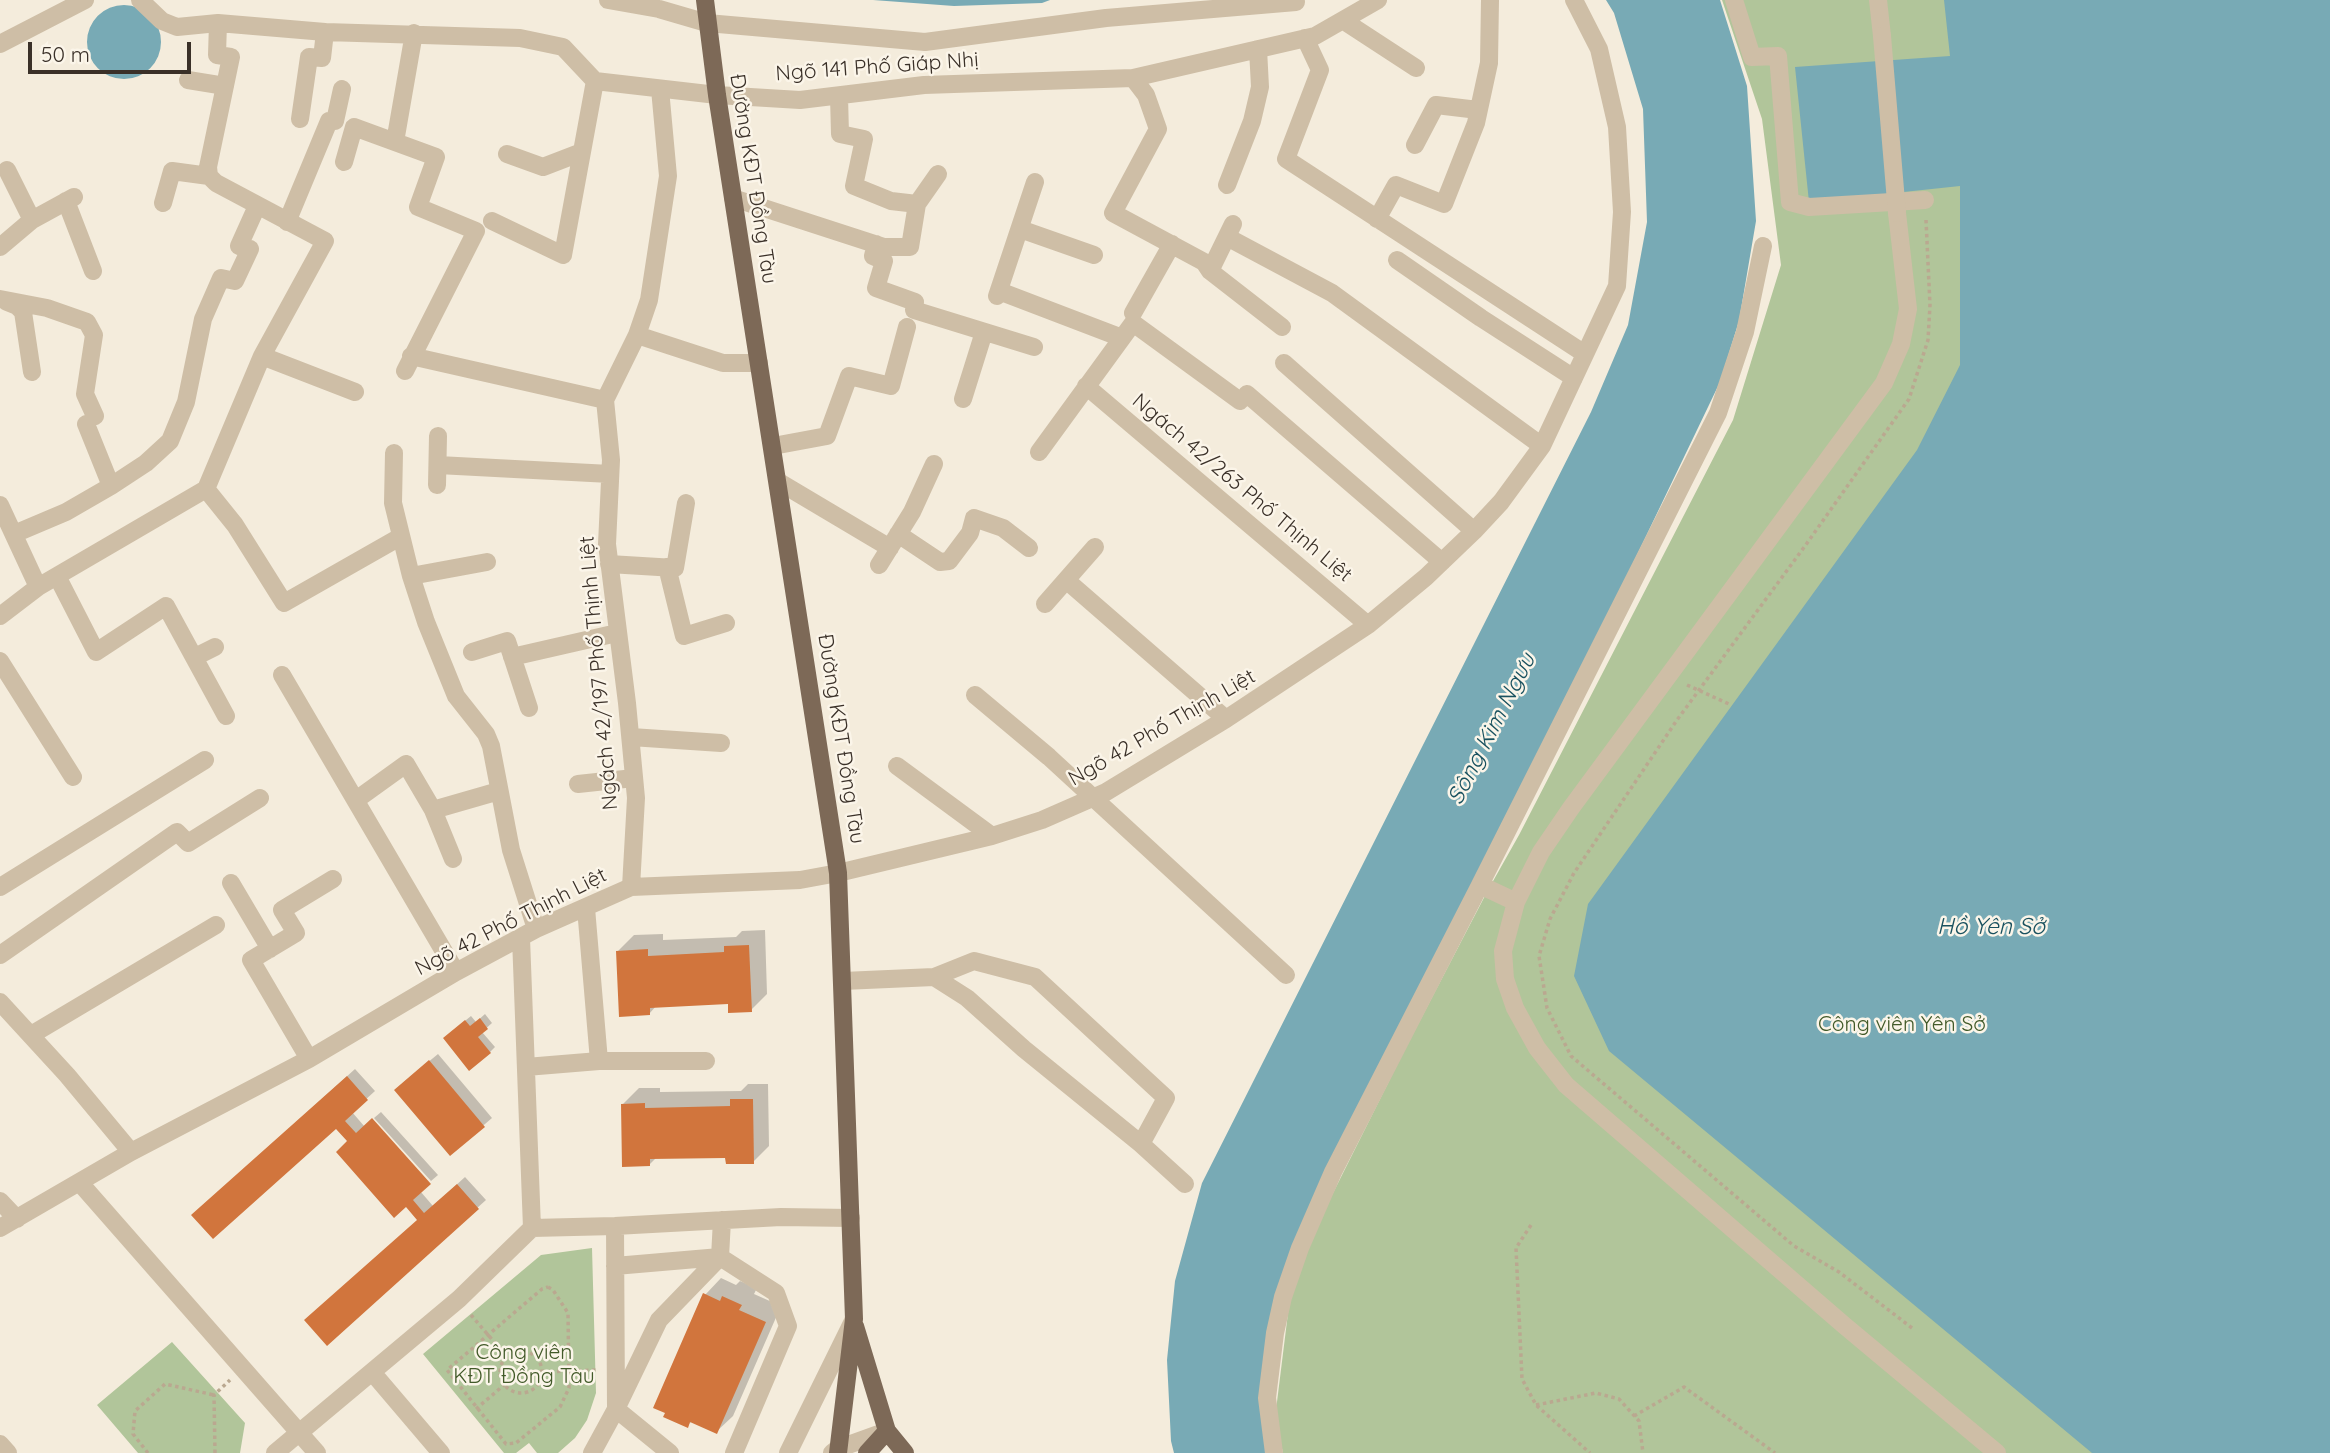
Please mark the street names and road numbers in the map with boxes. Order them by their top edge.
street label: Ngõ 141 Phố Giáp Nhị [775,47,979,87]
street label: Đường KĐT Đồng Tàu [724,72,782,286]
street label: Ngách 42/263 Phố Thịnh Liệt [1127,389,1357,587]
street label: Ngách 42/197 Phố Thịnh Liệt [574,535,624,811]
street label: Đường KĐT Đồng Tàu [812,632,870,846]
street label: Ngõ 42 Phố Thịnh Liệt [1064,664,1260,792]
street label: Ngõ 42 Phố Thịnh Liệt [411,863,611,981]

